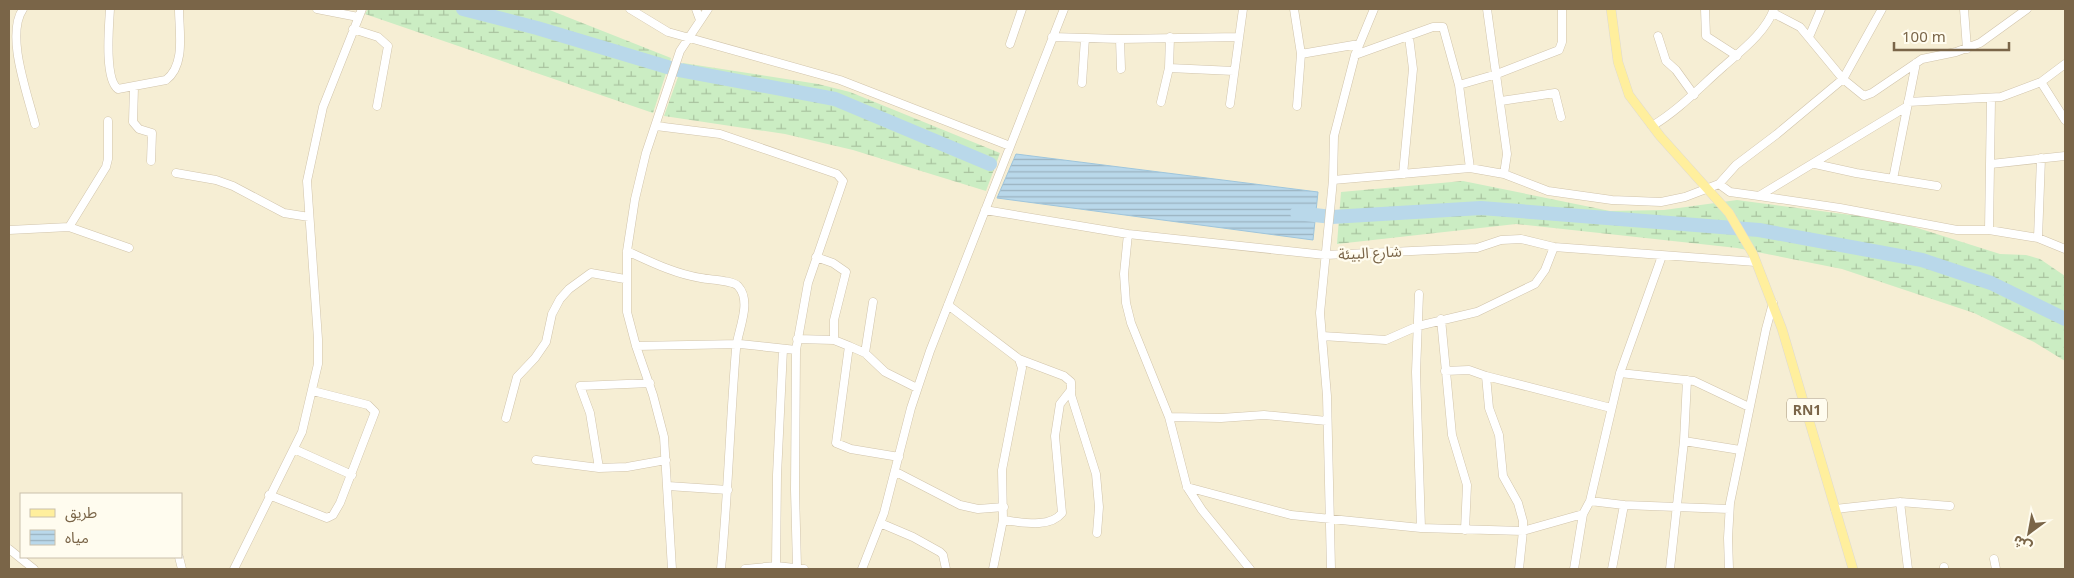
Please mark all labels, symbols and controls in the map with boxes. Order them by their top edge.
scale bar [1894,20,2009,52]
text: 100 m [1902,26,1946,46]
street label: شارع البيئة [1338,240,1403,267]
road number: RN1 [1787,398,1827,422]
legend [20,493,182,558]
text: طريق [65,502,97,523]
north arrow [2004,508,2054,558]
text: مياه [65,527,89,547]
text: ش [2009,531,2035,558]

